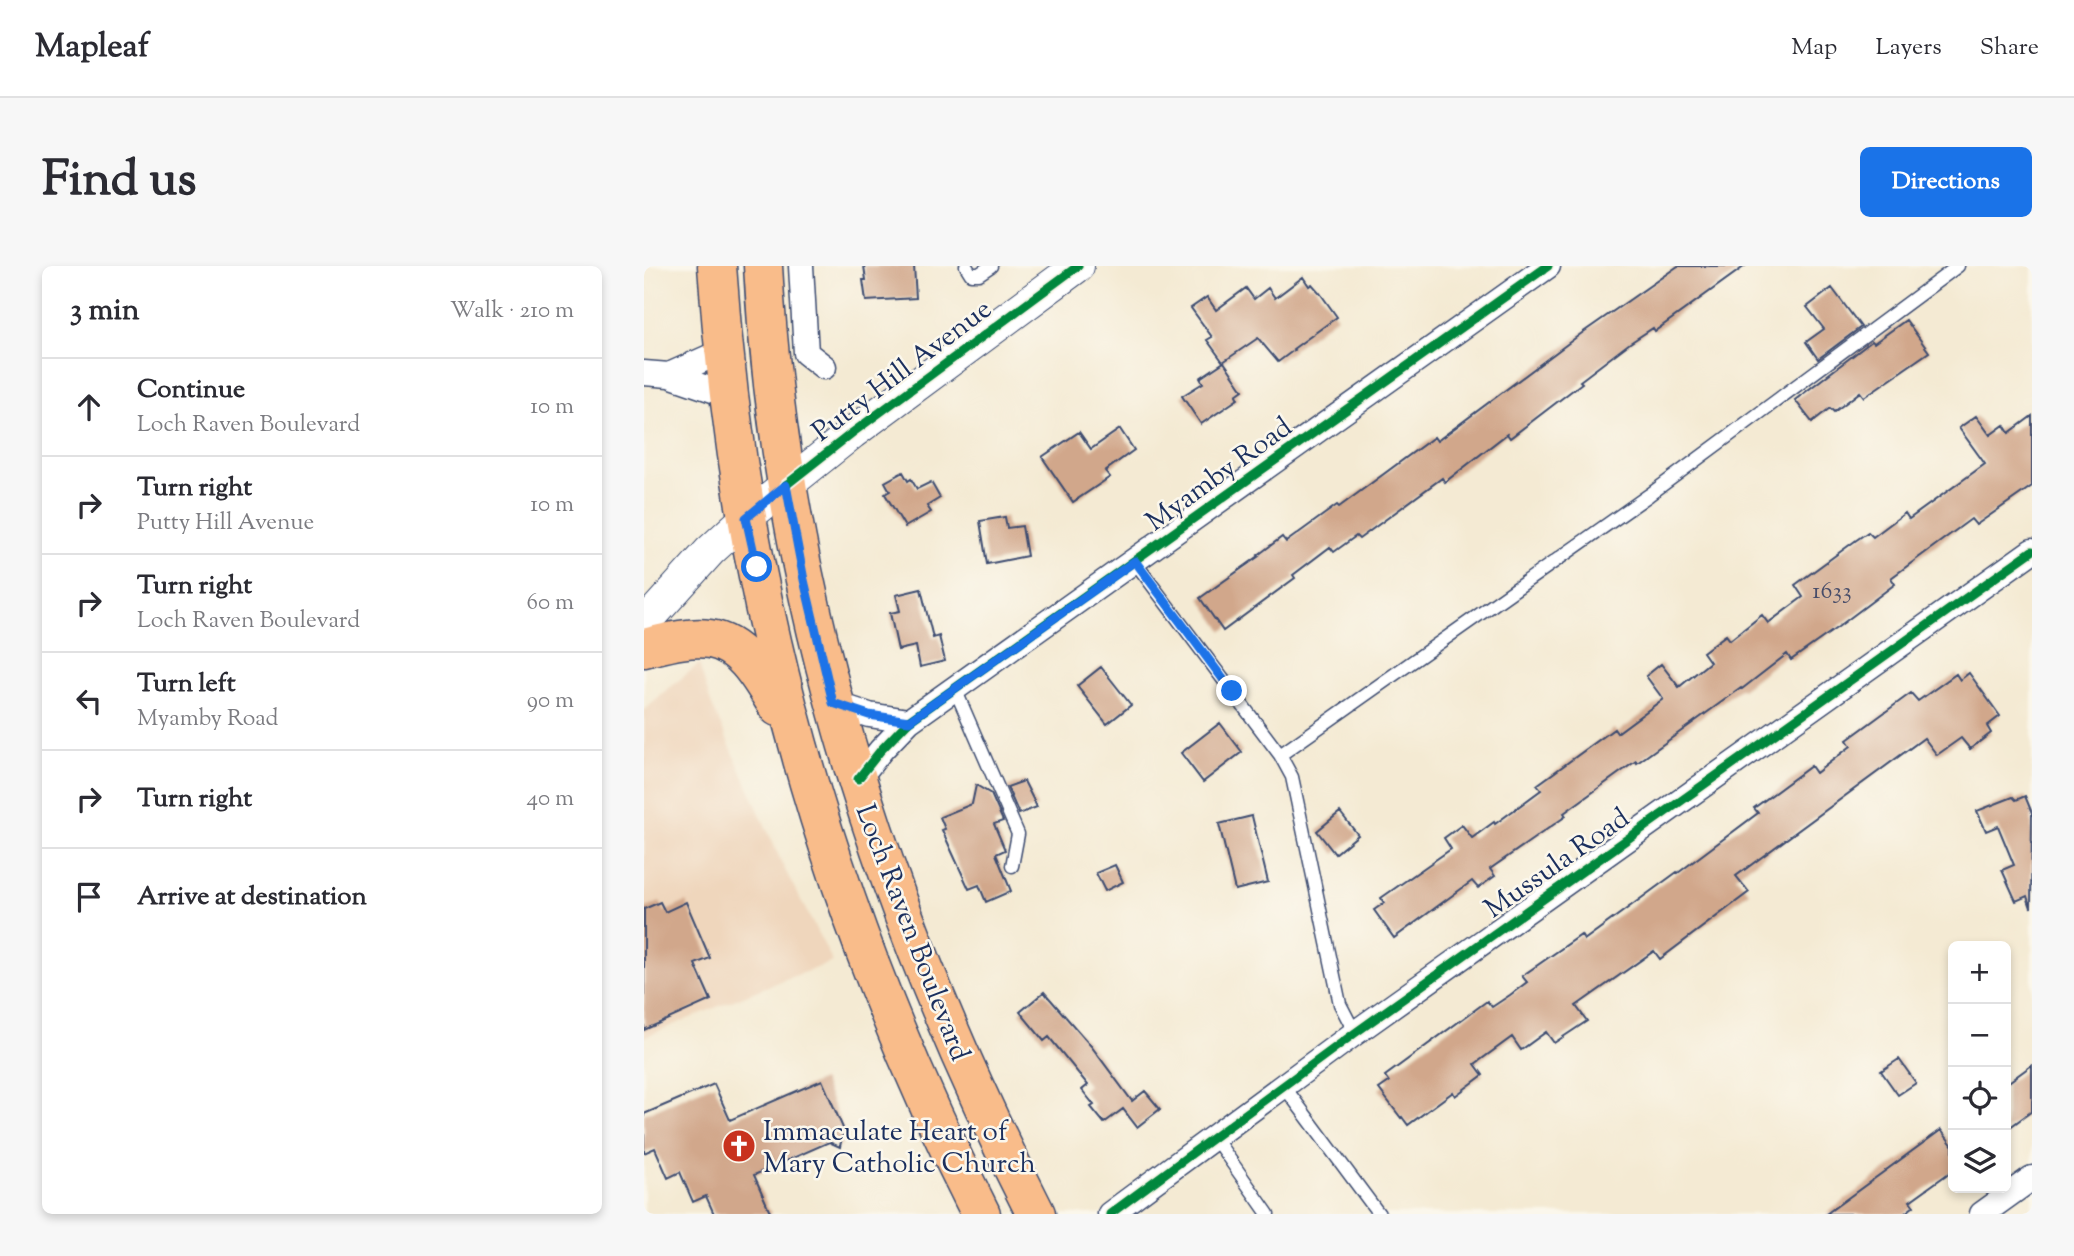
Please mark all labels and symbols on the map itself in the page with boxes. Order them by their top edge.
street label: Putty Hill Avenue [805,290,1001,452]
street label: Myamby Road [1138,408,1301,542]
route start [741,551,772,582]
house number: 1633 [1812,575,1852,609]
route end [1216,675,1247,706]
street label: Loch Raven Boulevard [844,799,979,1067]
street label: Mussula Road [1477,799,1639,929]
place label: Immaculate Heart of Mary Catholic Church [763,1113,1036,1185]
church icon: Immaculate Heart of Mary Catholic Church [720,1127,758,1165]

